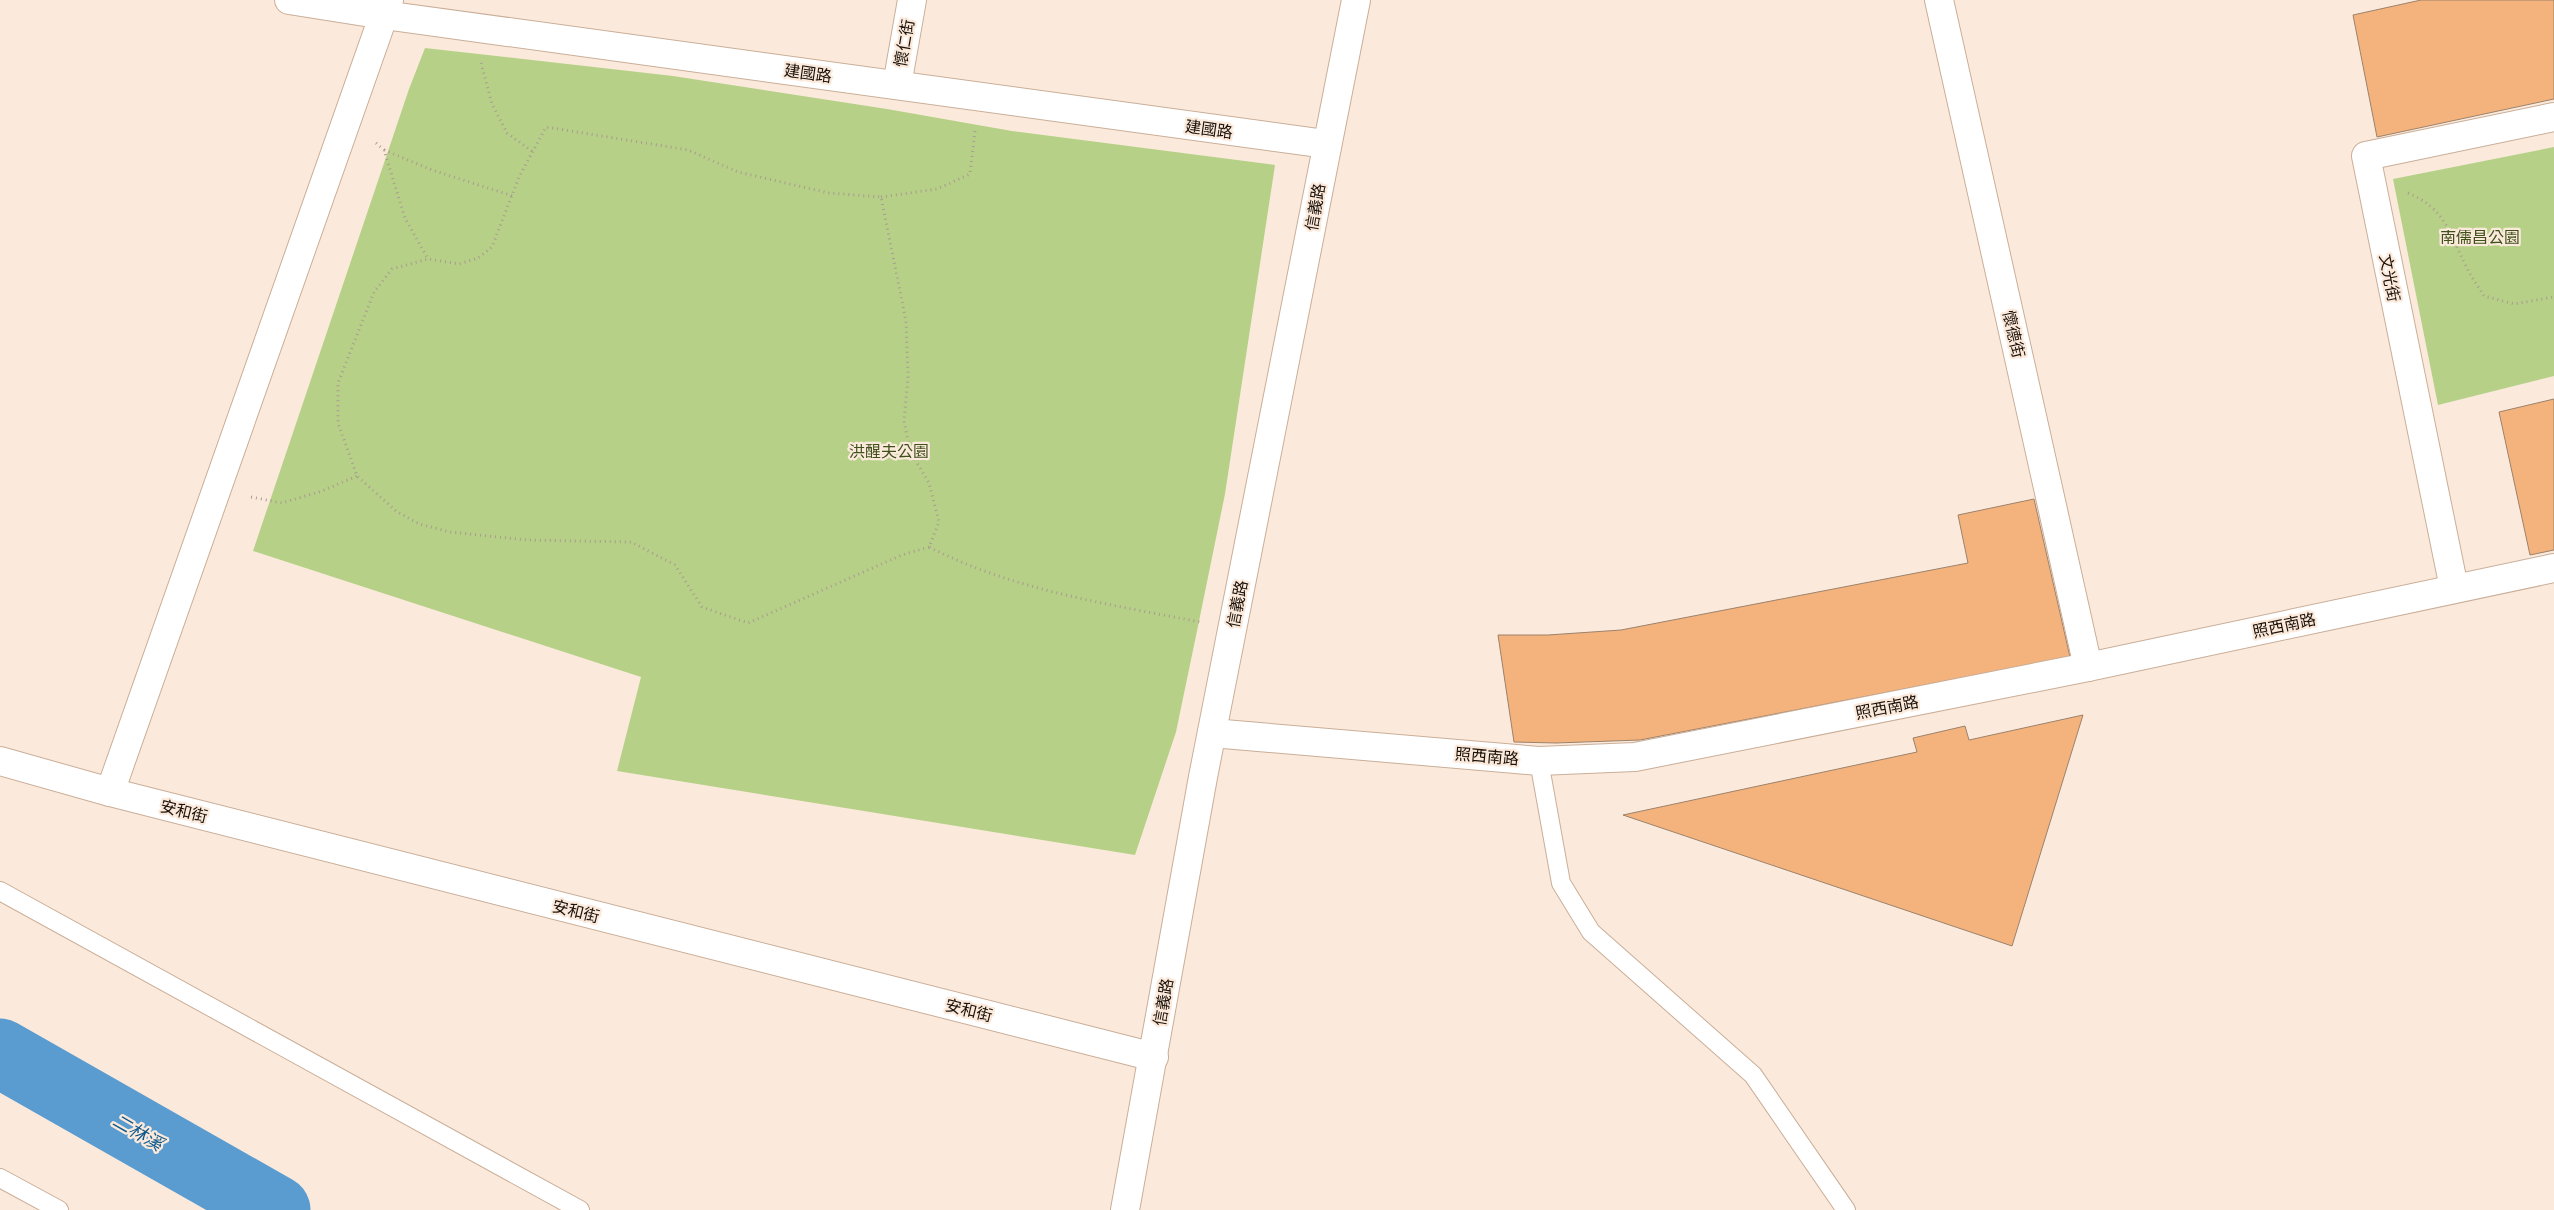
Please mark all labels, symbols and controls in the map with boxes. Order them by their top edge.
street label: 懷仁街 [890,18,918,68]
street label: 建國路 [783,60,833,86]
street label: 建國路 [1184,116,1234,142]
street label: 信義路 [1301,182,1329,232]
park label: 南儒昌公園 [2440,227,2520,247]
street label: 文光街 [2376,253,2404,303]
street label: 懷德街 [1999,308,2029,360]
park label: 洪醒夫公園 [849,441,929,461]
street label: 信義路 [1223,579,1251,629]
street label: 照西南路 [2251,609,2317,641]
street label: 照西南路 [1854,691,1920,723]
street label: 照西南路 [1454,743,1520,769]
street label: 安和街 [158,795,210,827]
street label: 安和街 [550,895,602,927]
street label: 信義路 [1149,977,1177,1027]
street label: 安和街 [943,994,995,1026]
water label: 二林溪 [109,1109,170,1157]

